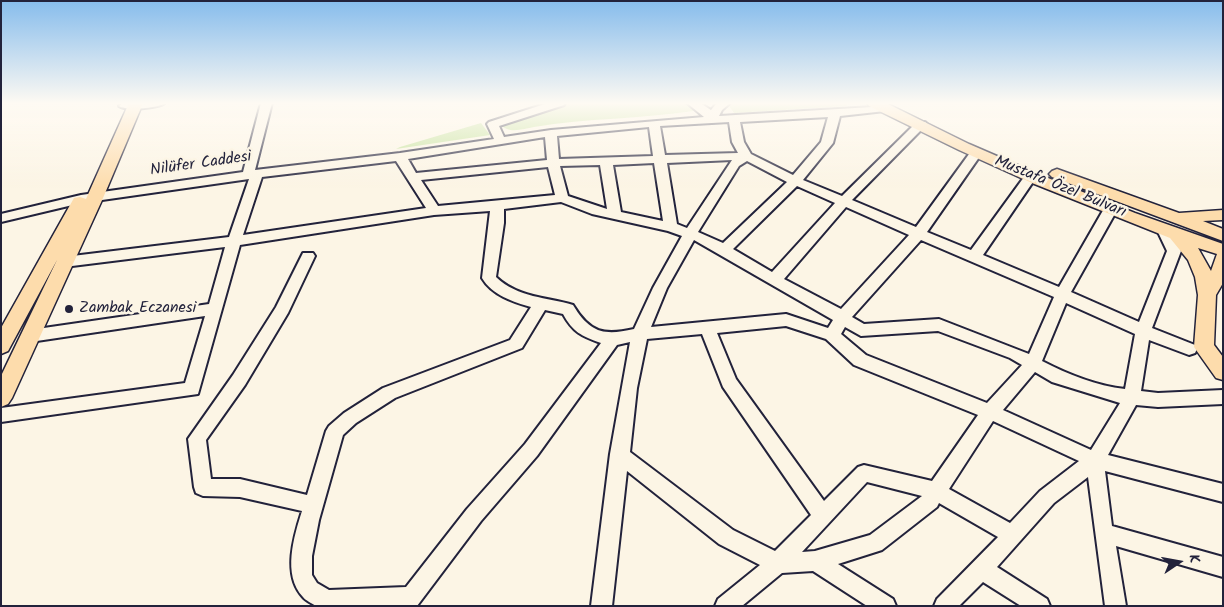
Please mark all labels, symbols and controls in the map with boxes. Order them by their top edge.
street label: Nilüfer Caddesi [149,148,253,182]
street label: Mustafa Özel Bulvarı [991,153,1129,223]
place label: Zambak Eczanesi [79,299,196,319]
marker: Zambak Eczanesi [63,303,75,315]
north arrow [1154,537,1204,587]
text: K [1182,552,1205,565]

